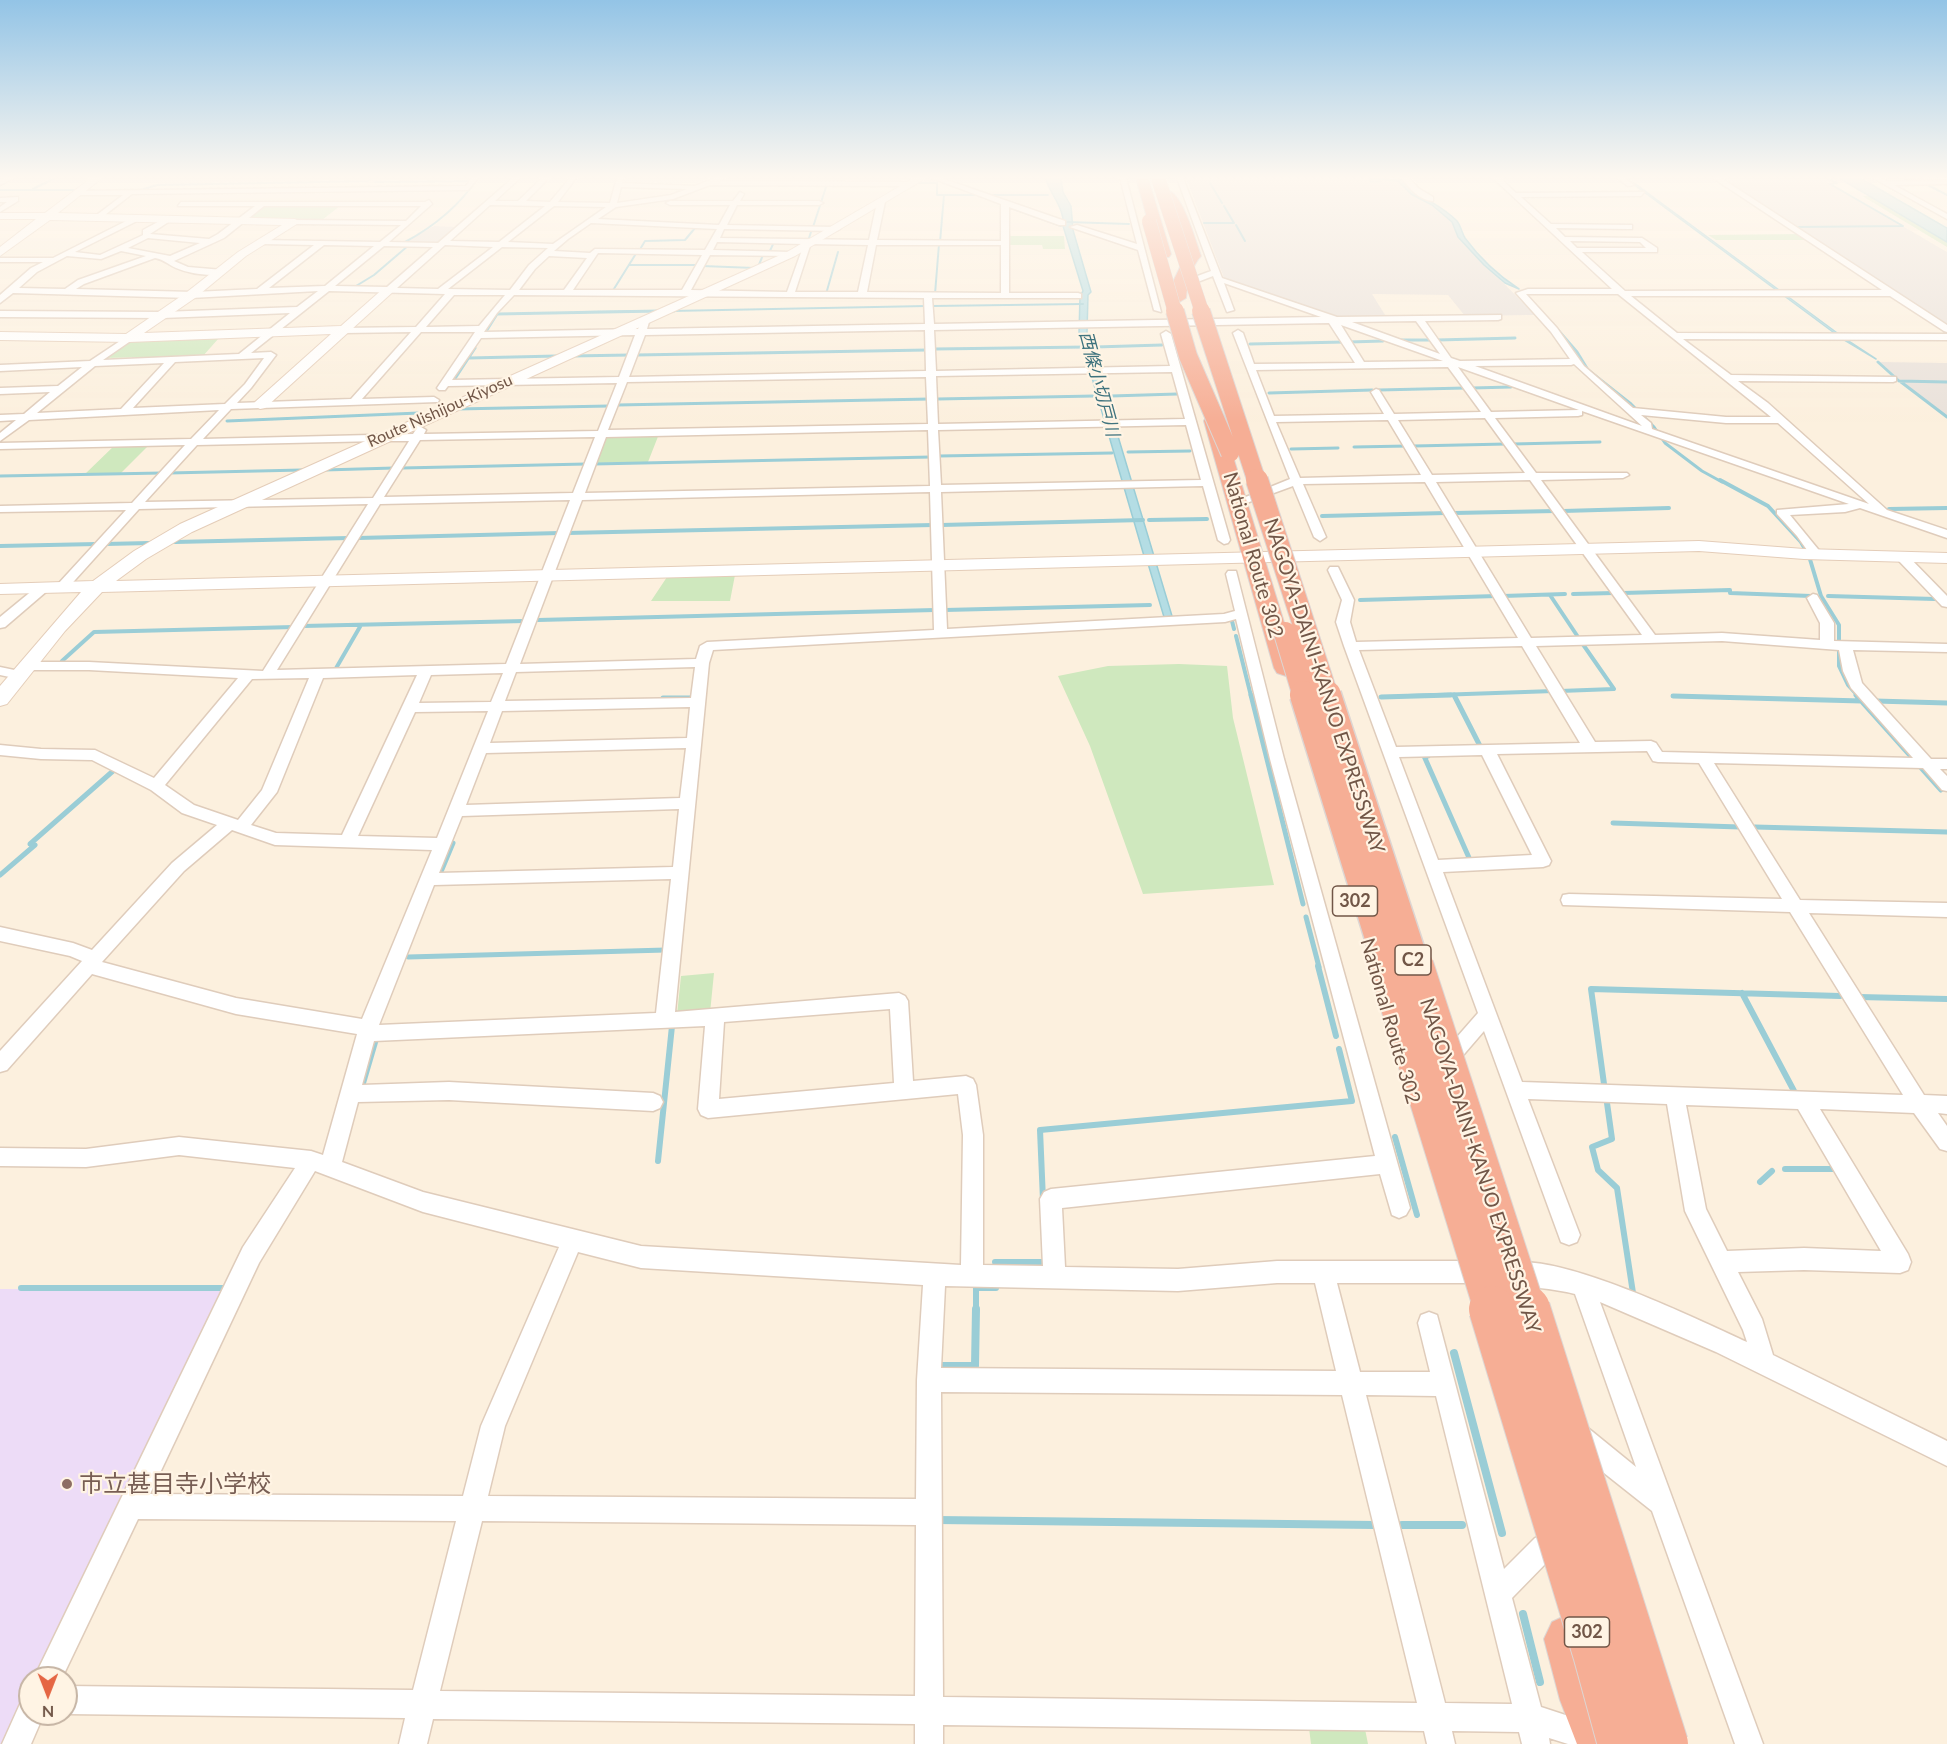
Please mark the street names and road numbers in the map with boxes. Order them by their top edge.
street label: Route Nishijou-Kiyosu [365,370,515,452]
street label: National Route 302 [1218,469,1288,641]
street label: NAGOYA-DAINI-KANJO EXPRESSWAY [1258,515,1390,857]
road number: 302 [1332,886,1378,916]
street label: National Route 302 [1355,935,1425,1107]
road number: C2 [1395,945,1431,975]
street label: NAGOYA-DAINI-KANJO EXPRESSWAY [1414,995,1546,1337]
road number: 302 [1564,1617,1610,1647]

